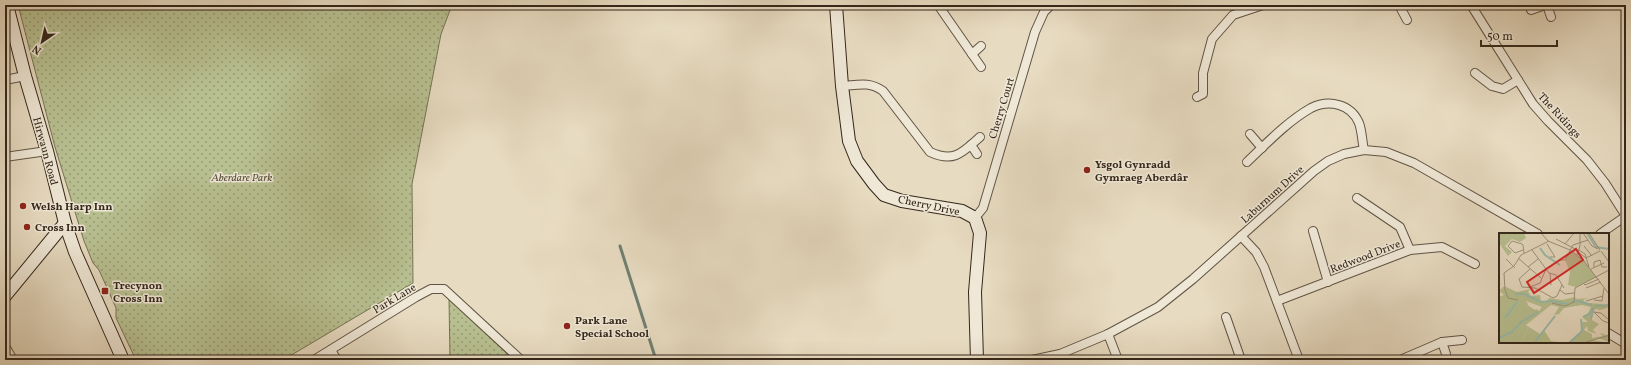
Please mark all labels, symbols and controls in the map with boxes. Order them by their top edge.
north arrow [22,22,62,62]
scale bar [1481,22,1557,48]
text: 50 m [1487,29,1513,45]
text: N [30,41,45,58]
street label: Cherry Court [986,76,1019,141]
street label: The Ridings [1534,90,1584,142]
street label: Hirwaun Road [28,116,61,187]
place label: Ysgol Gynradd Gymraeg Aberdâr [1095,158,1189,186]
street label: Laburnum Drive [1238,163,1308,227]
marker: Ysgol Gynradd Gymraeg Aberdâr [1082,165,1092,175]
park label: Aberdare Park [211,171,272,186]
street label: Cherry Drive [896,193,961,220]
place label: Welsh Harp Inn [31,200,113,215]
marker: Welsh Harp Inn [18,201,28,211]
place label: Cross Inn [35,221,85,236]
marker: Cross Inn [22,222,32,232]
inset map [1499,233,1609,343]
street label: Redwood Drive [1328,237,1403,278]
place label: Trecynon Cross Inn [113,279,163,307]
street label: Park Lane [370,280,419,318]
marker: Trecynon Cross Inn [100,286,110,296]
place label: Park Lane Special School [575,314,649,342]
marker: Park Lane Special School [562,321,572,331]

